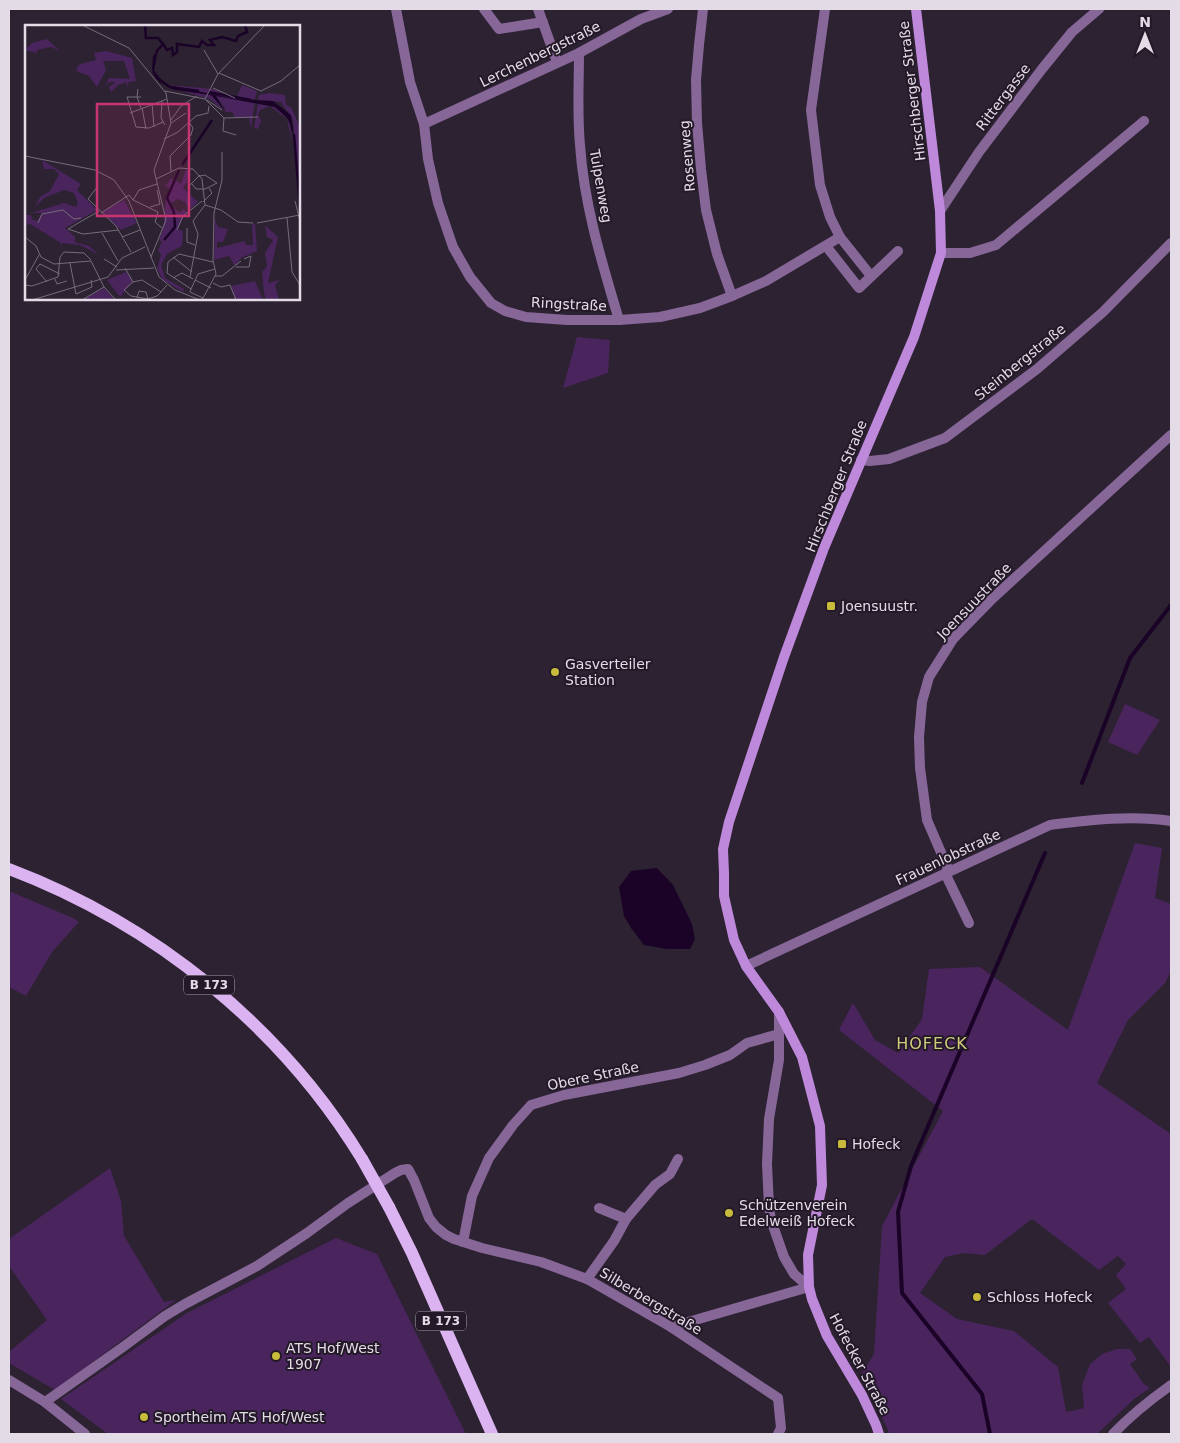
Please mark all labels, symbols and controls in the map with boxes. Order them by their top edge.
north arrow [1120,10,1170,60]
text: N [1139,14,1151,30]
street label: Lerchenbergstraße [477,18,603,90]
street label: Hirschberger Straße [895,20,929,162]
inset map [25,25,300,300]
street label: Rittergasse [973,60,1033,134]
street label: Rosenweg [676,120,698,192]
street label: Tulpenweg [586,147,615,224]
street label: Ringstraße [531,294,607,314]
street label: Steinbergstraße [971,320,1069,404]
street label: Hirschberger Straße [802,418,870,554]
street label: Joensuustraße [933,560,1014,643]
place label: Joensuustr. [840,598,918,614]
marker: Joensuustr. [825,600,837,612]
place label: Gasverteiler Station [565,656,651,688]
marker: Gasverteiler Station [549,666,561,678]
street label: Frauenlobstraße [893,826,1003,888]
road number: B 173 [184,976,234,994]
district label: HOFECK [896,1034,968,1053]
street label: Obere Straße [546,1058,640,1094]
place label: Hofeck [852,1136,901,1152]
marker: Hofeck [836,1138,848,1150]
place label: Schützenverein Edelweiß Hofeck [739,1197,856,1229]
marker: Schützenverein Edelweiß Hofeck [723,1207,735,1219]
street label: Silberbergstraße [597,1264,705,1338]
place label: Schloss Hofeck [987,1289,1093,1305]
marker: Schloss Hofeck [971,1291,983,1303]
street label: Hofecker Straße [826,1310,894,1418]
road number: B 173 [416,1312,466,1330]
place label: ATS Hof/West 1907 [286,1340,380,1372]
marker: ATS Hof/West 1907 [270,1350,282,1362]
place label: Sportheim ATS Hof/West [154,1409,325,1425]
marker: Sportheim ATS Hof/West [138,1411,150,1423]

